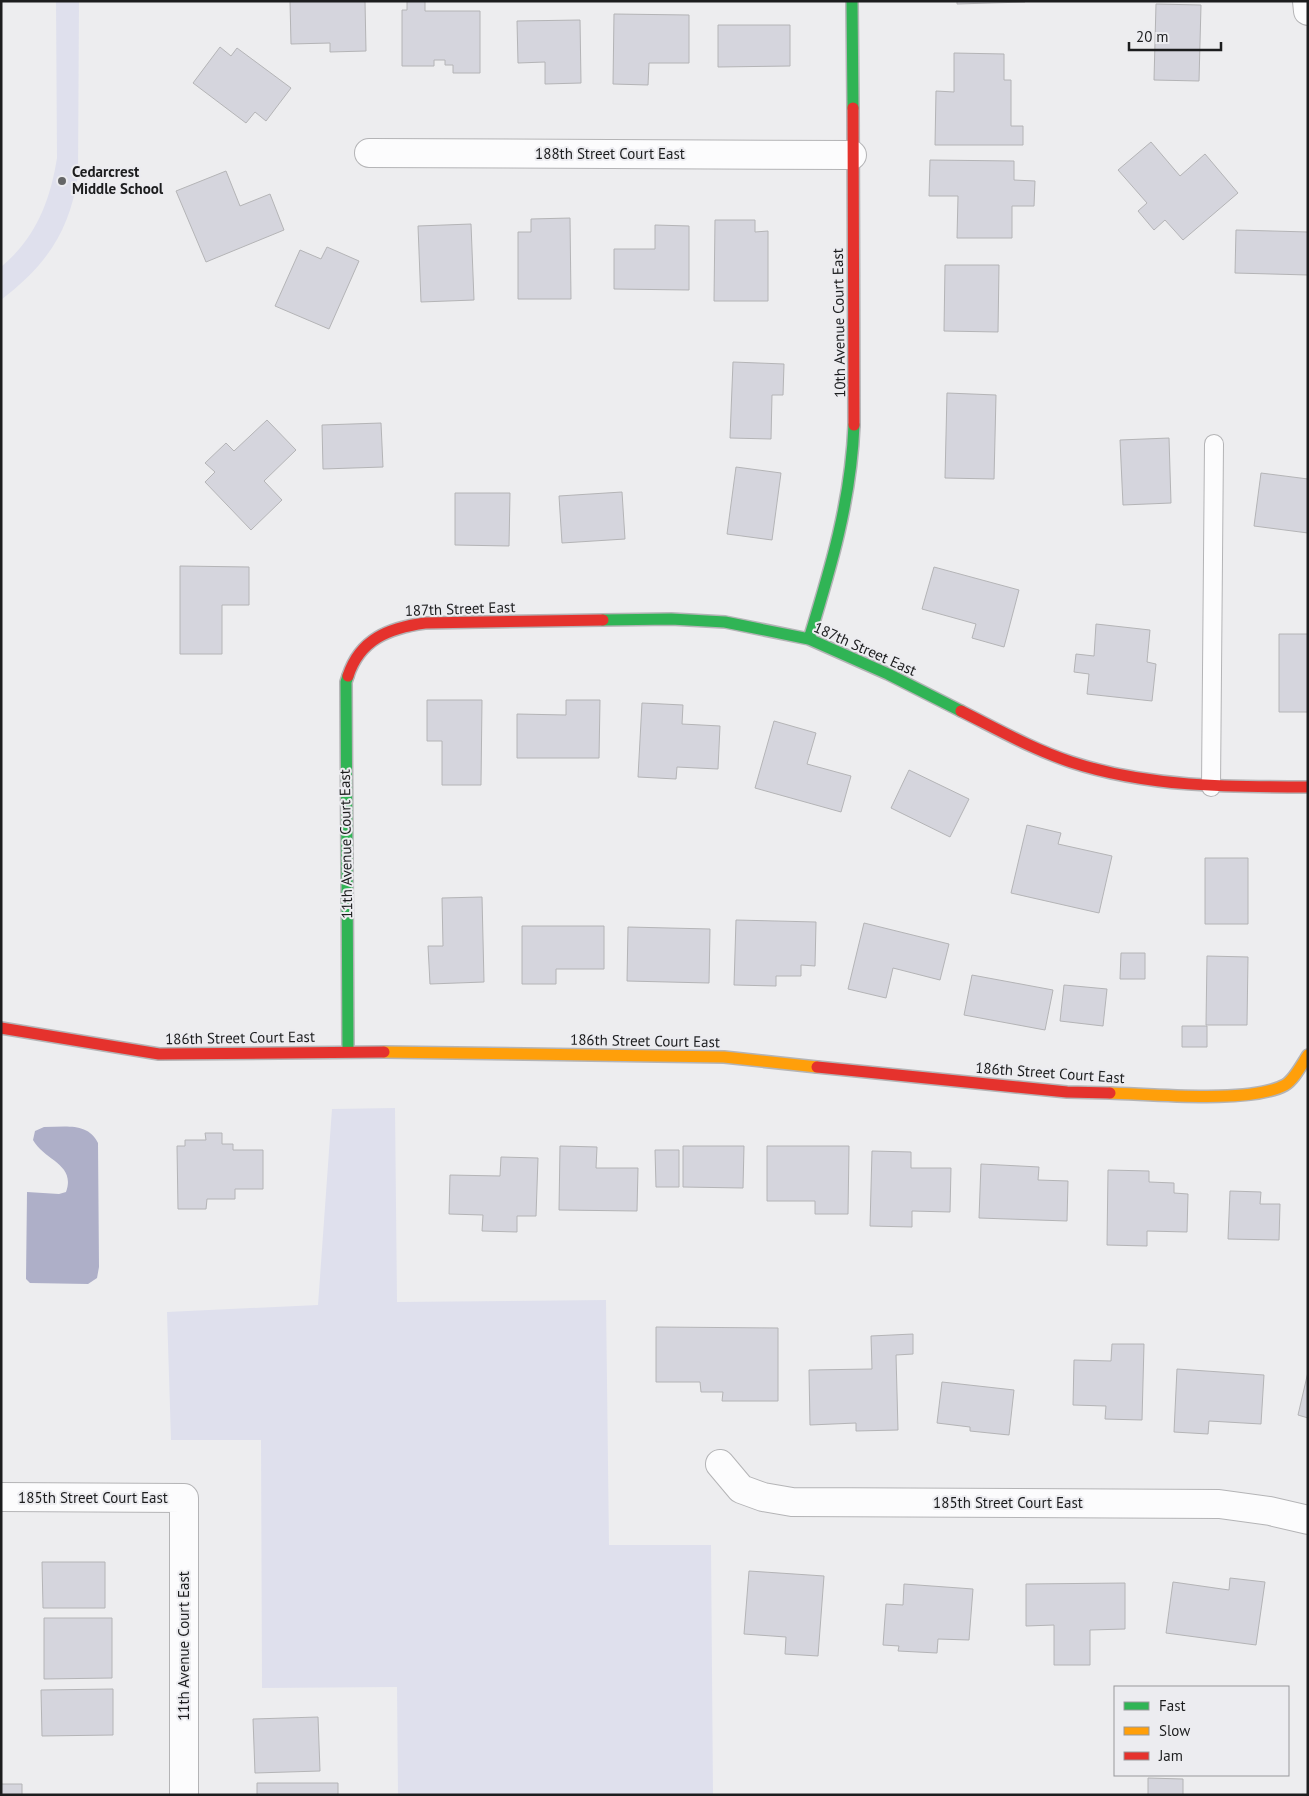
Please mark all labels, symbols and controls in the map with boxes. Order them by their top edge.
scale bar [1129,20,1222,52]
text: 20 m [1136,27,1169,46]
street label: 188th Street Court East [535,144,685,163]
place label: Cedarcrest Middle School [72,162,164,198]
marker: Cedarcrest Middle School [56,175,68,187]
street label: 10th Avenue Court East [828,248,849,398]
street label: 187th Street East [404,597,516,620]
street label: 187th Street East [811,617,920,680]
street label: 11th Avenue Court East [335,769,356,919]
street label: 186th Street Court East [165,1027,315,1048]
street label: 186th Street Court East [570,1030,720,1051]
street label: 186th Street Court East [975,1058,1125,1087]
street label: 185th Street Court East [18,1488,168,1507]
street label: 185th Street Court East [933,1493,1083,1512]
street label: 11th Avenue Court East [174,1571,193,1721]
legend [1114,1686,1289,1776]
text: Fast [1159,1696,1186,1715]
text: Slow [1159,1721,1190,1740]
text: Jam [1158,1746,1183,1765]

